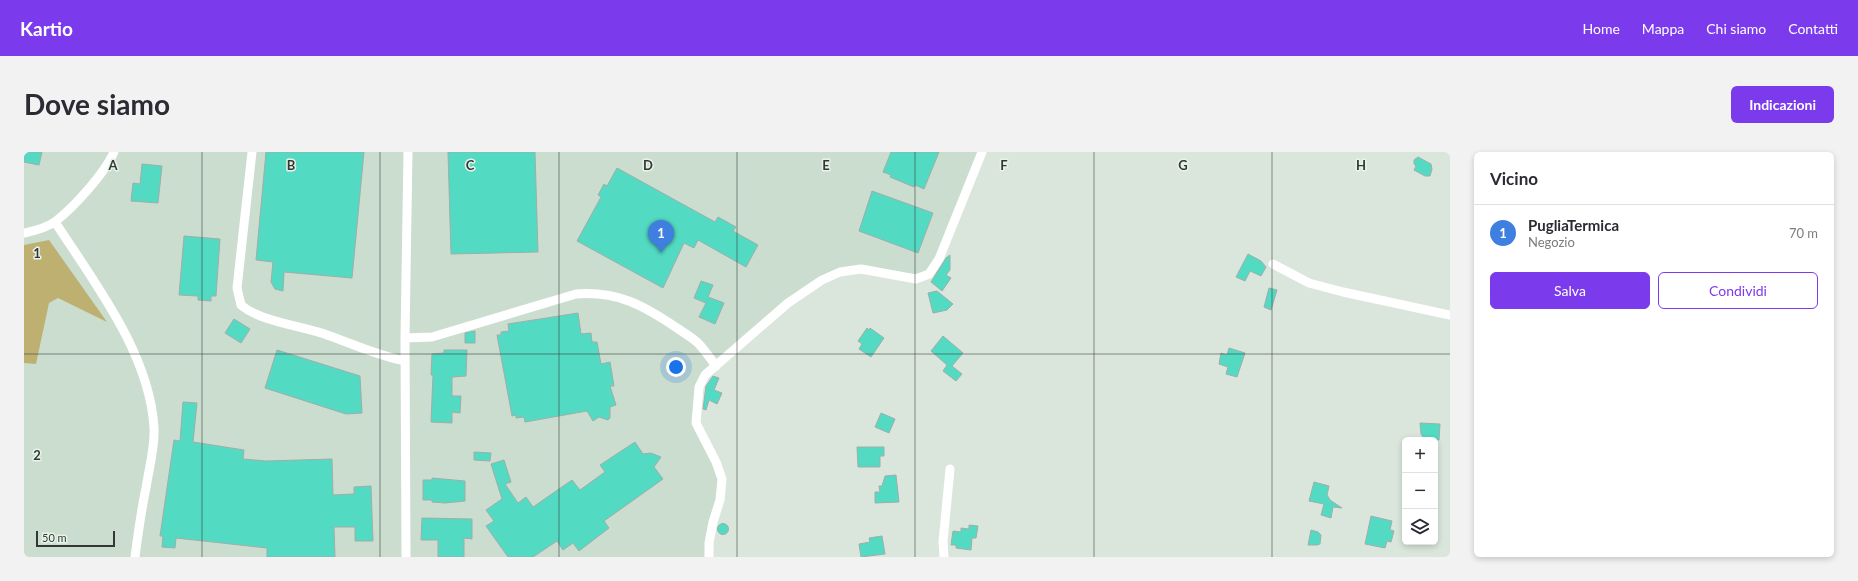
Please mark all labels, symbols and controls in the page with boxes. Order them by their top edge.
text: Kartio [20,17,73,40]
text: Home [1583,20,1620,37]
text: Mappa [1642,20,1684,37]
text: Chi siamo [1706,20,1766,37]
text: Contatti [1788,20,1838,37]
button: Indicazioni [1731,86,1834,123]
text: Dove siamo [24,87,170,121]
text: A [107,157,118,173]
text: B [287,157,296,173]
text: C [466,157,475,173]
text: D [643,157,653,173]
text: E [822,157,830,173]
text: F [1000,157,1008,173]
text: G [1178,157,1188,173]
text: H [1356,157,1366,173]
text: Vicino [1490,168,1538,189]
text: PugliaTermica [1528,216,1619,234]
pin: 1 [648,220,674,253]
text: 1 [1499,225,1507,241]
text: 70 m [1789,225,1818,241]
text: Negozio [1528,234,1575,250]
text: 1 [33,245,41,261]
button: Salva [1490,272,1650,309]
button: Condividi [1658,272,1818,309]
your location [666,357,686,377]
map controls [1402,437,1438,545]
button: + [1402,437,1438,473]
text: 2 [33,447,41,463]
button: − [1402,473,1438,509]
button: layers [1402,509,1438,545]
scale bar [36,529,115,548]
text: 50 m [42,531,67,544]

